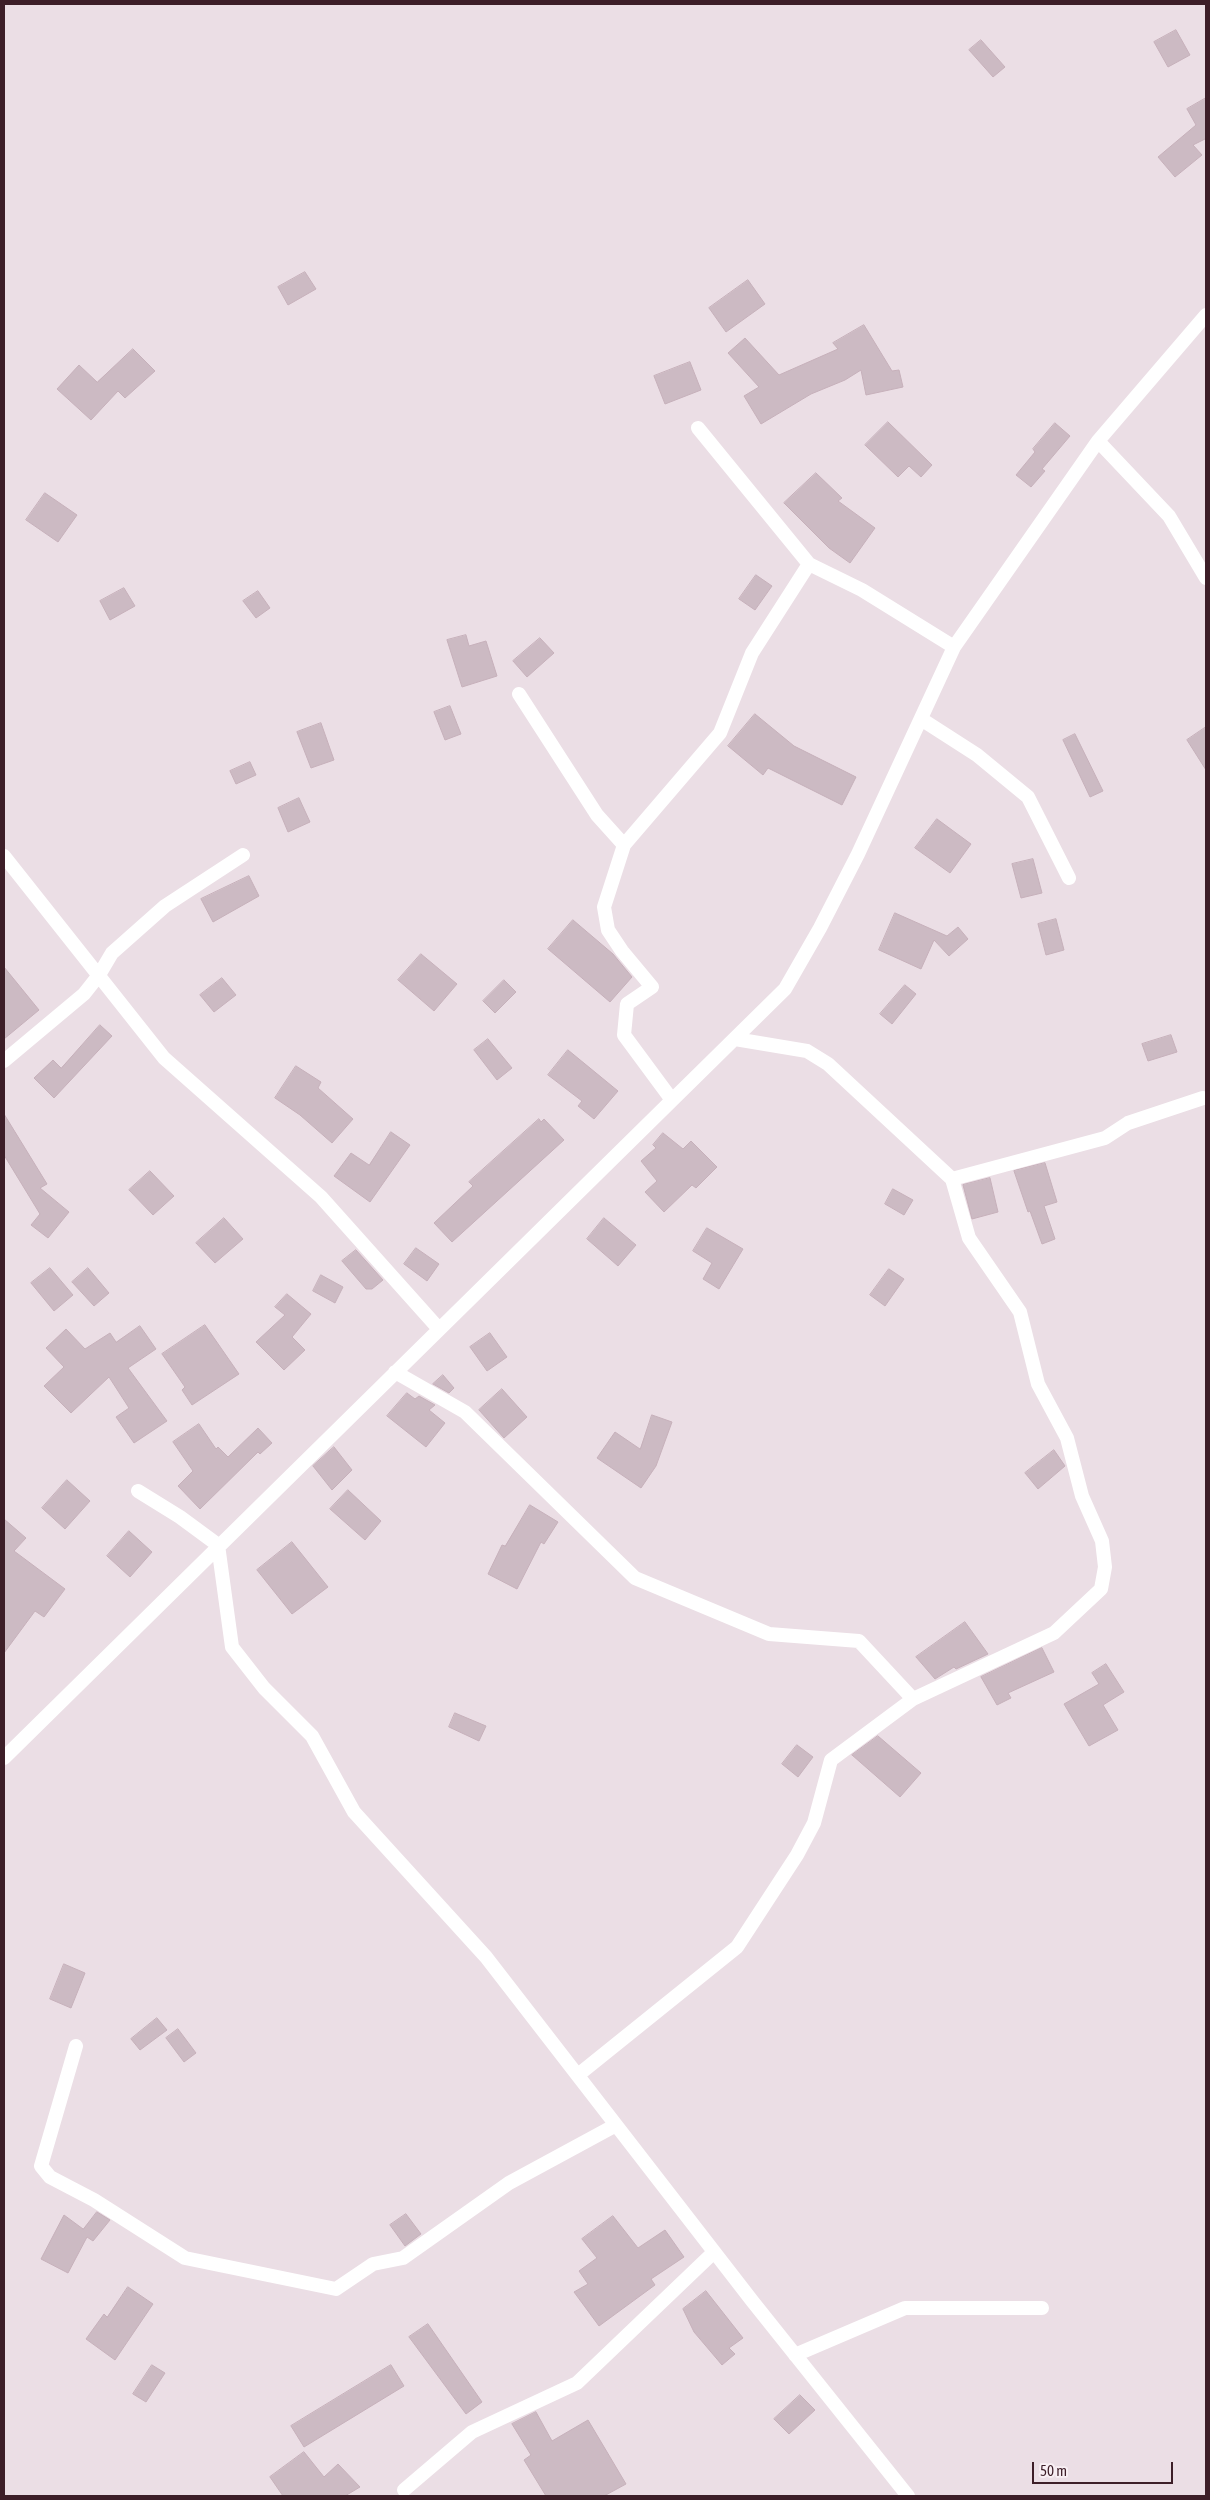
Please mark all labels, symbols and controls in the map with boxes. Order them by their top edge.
scale bar [1035,2452,1176,2484]
text: 50 m [1040,2462,1067,2479]

